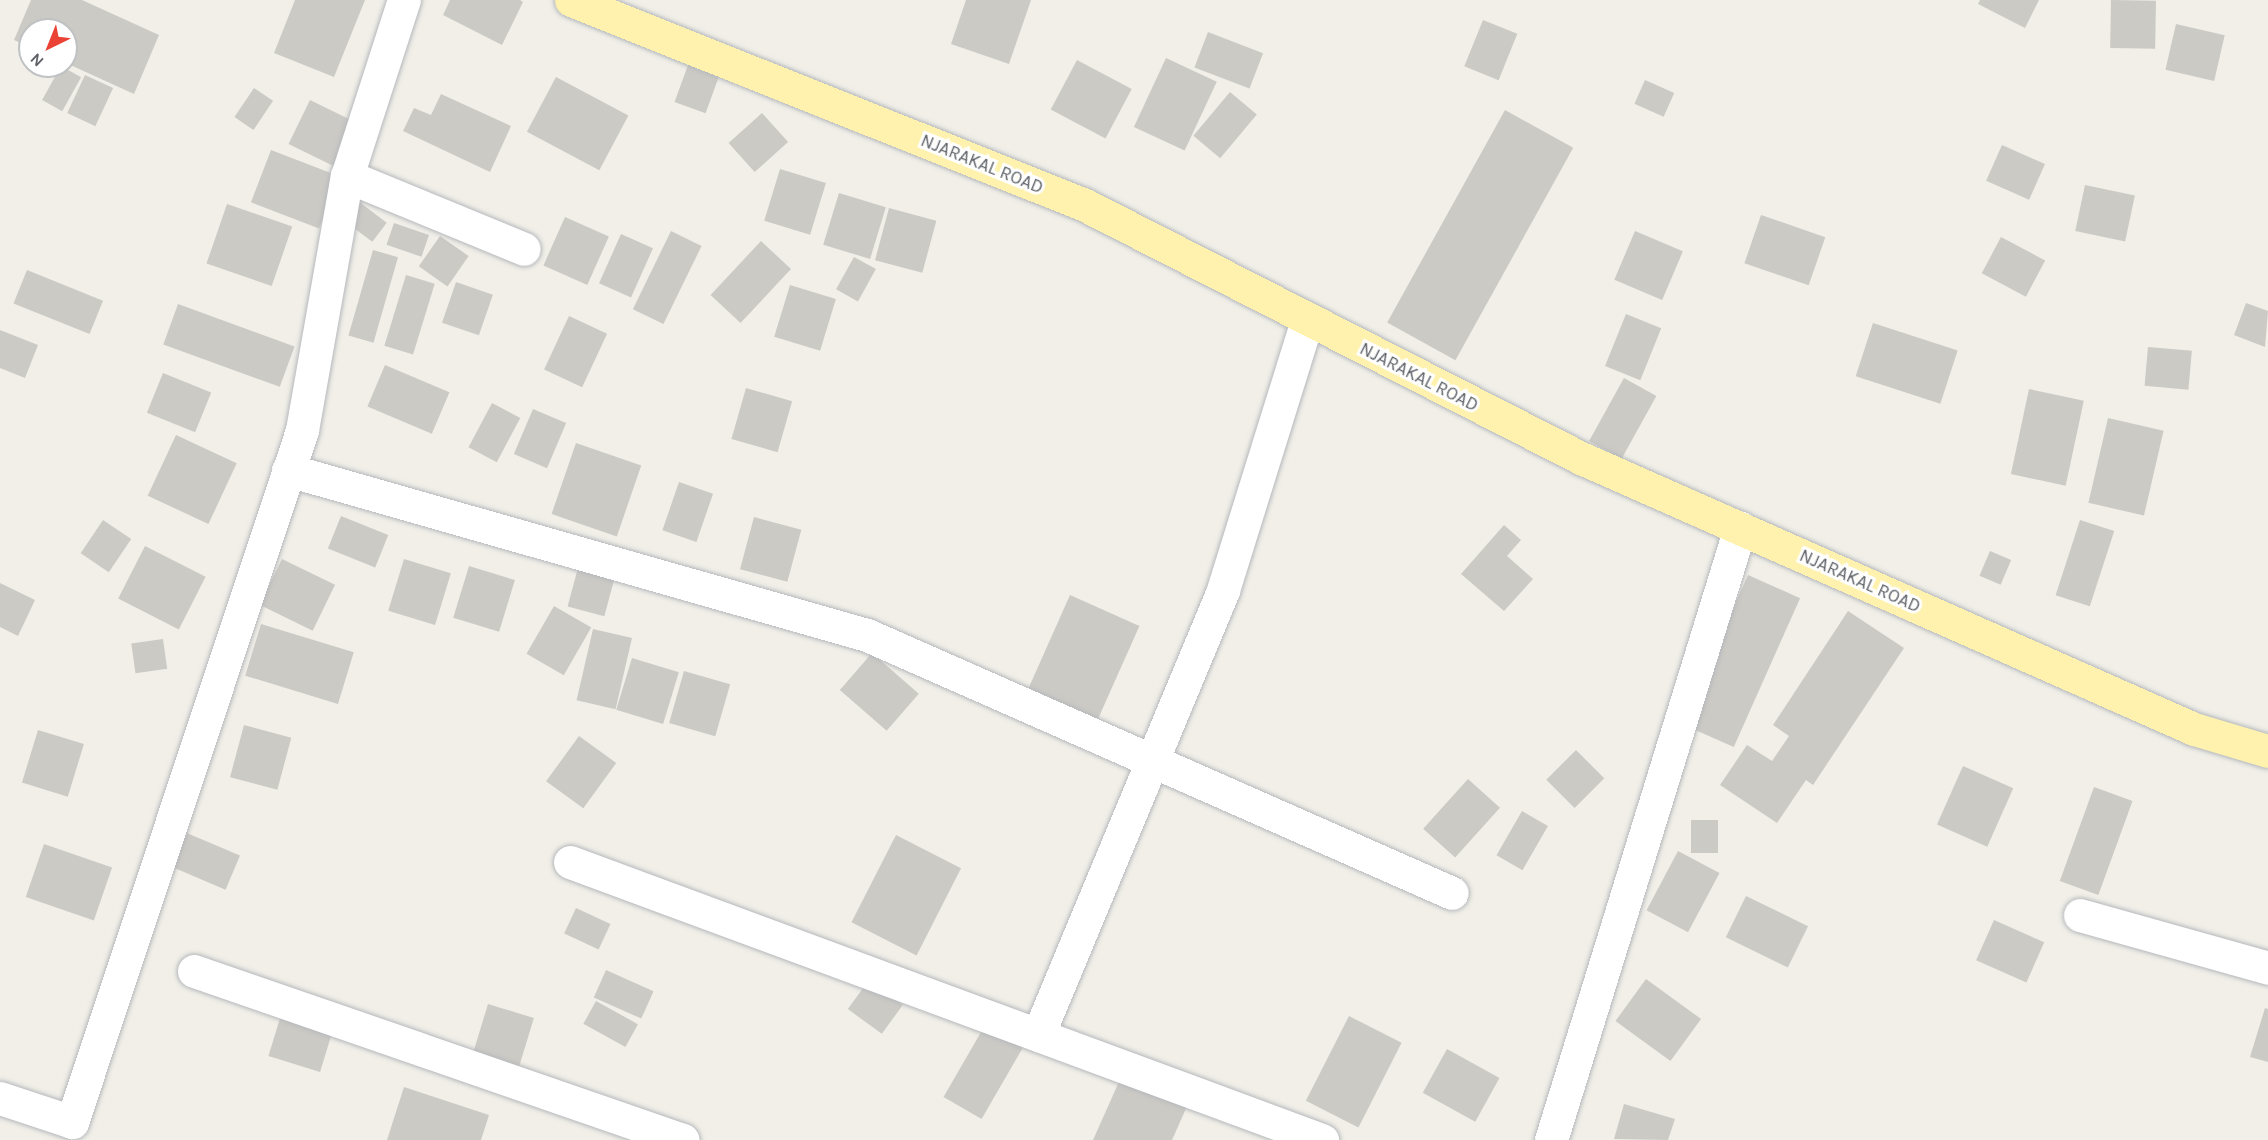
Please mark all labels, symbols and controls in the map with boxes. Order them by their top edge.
north arrow [18,18,78,78]
text: N [26,49,47,71]
street label: NJARAKAL ROAD [918,130,1046,198]
street label: NJARAKAL ROAD [1356,338,1482,416]
street label: NJARAKAL ROAD [1796,545,1924,617]

